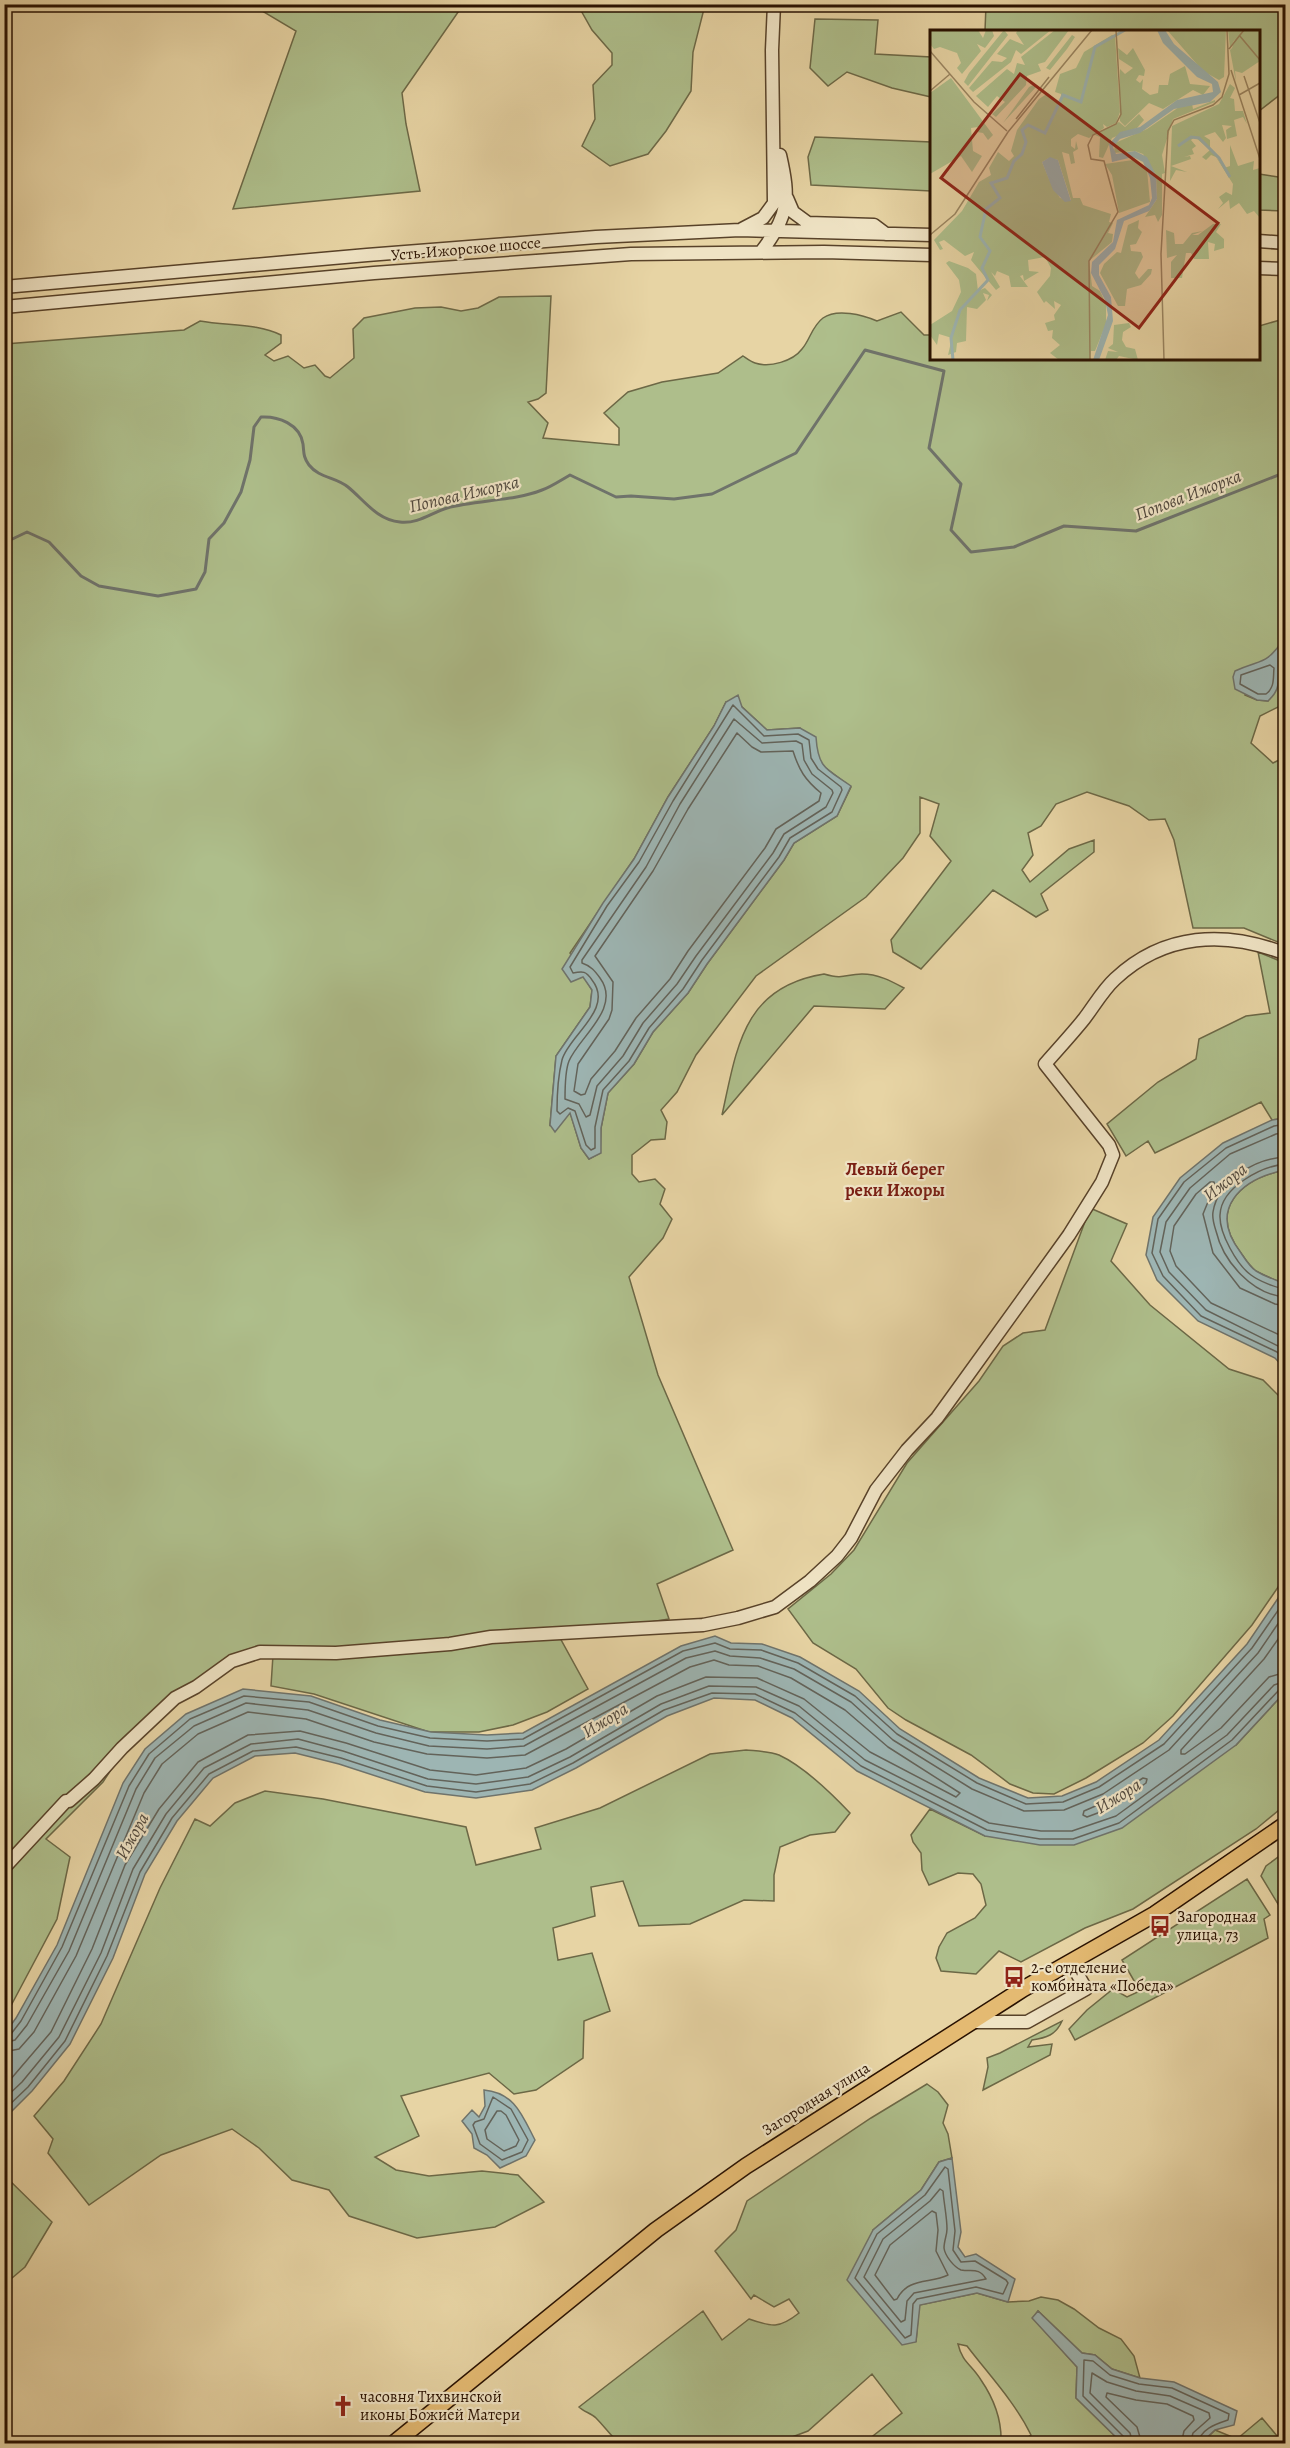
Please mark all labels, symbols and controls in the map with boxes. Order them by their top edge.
inset map [930,30,1260,360]
street label: Усть-Ижорское шоссе [390,231,542,267]
water label: Попова Ижорка [1131,464,1245,526]
water label: Попова Ижорка [407,470,521,518]
district label: Левый берег реки Ижоры [845,1157,945,1202]
water label: Ижора [1198,1157,1252,1207]
water label: Ижора [577,1697,633,1743]
water label: Ижора [1090,1773,1146,1819]
water label: Ижора [109,1808,155,1864]
place label: Загородная улица, 73 [1176,1906,1257,1946]
bus stop icon: Загородная улица, 73 [1148,1914,1172,1938]
place label: 2-е отделение комбината «Победа» [1031,1957,1174,1997]
bus stop icon: 2-е отделение комбината «Победа» [1002,1965,1026,1989]
street label: Загородная улица [758,2057,875,2141]
place label: часовня Тихвинской иконы Божией Матери [360,2386,520,2426]
church icon: часовня Тихвинской иконы Божией Матери [331,2394,355,2418]

